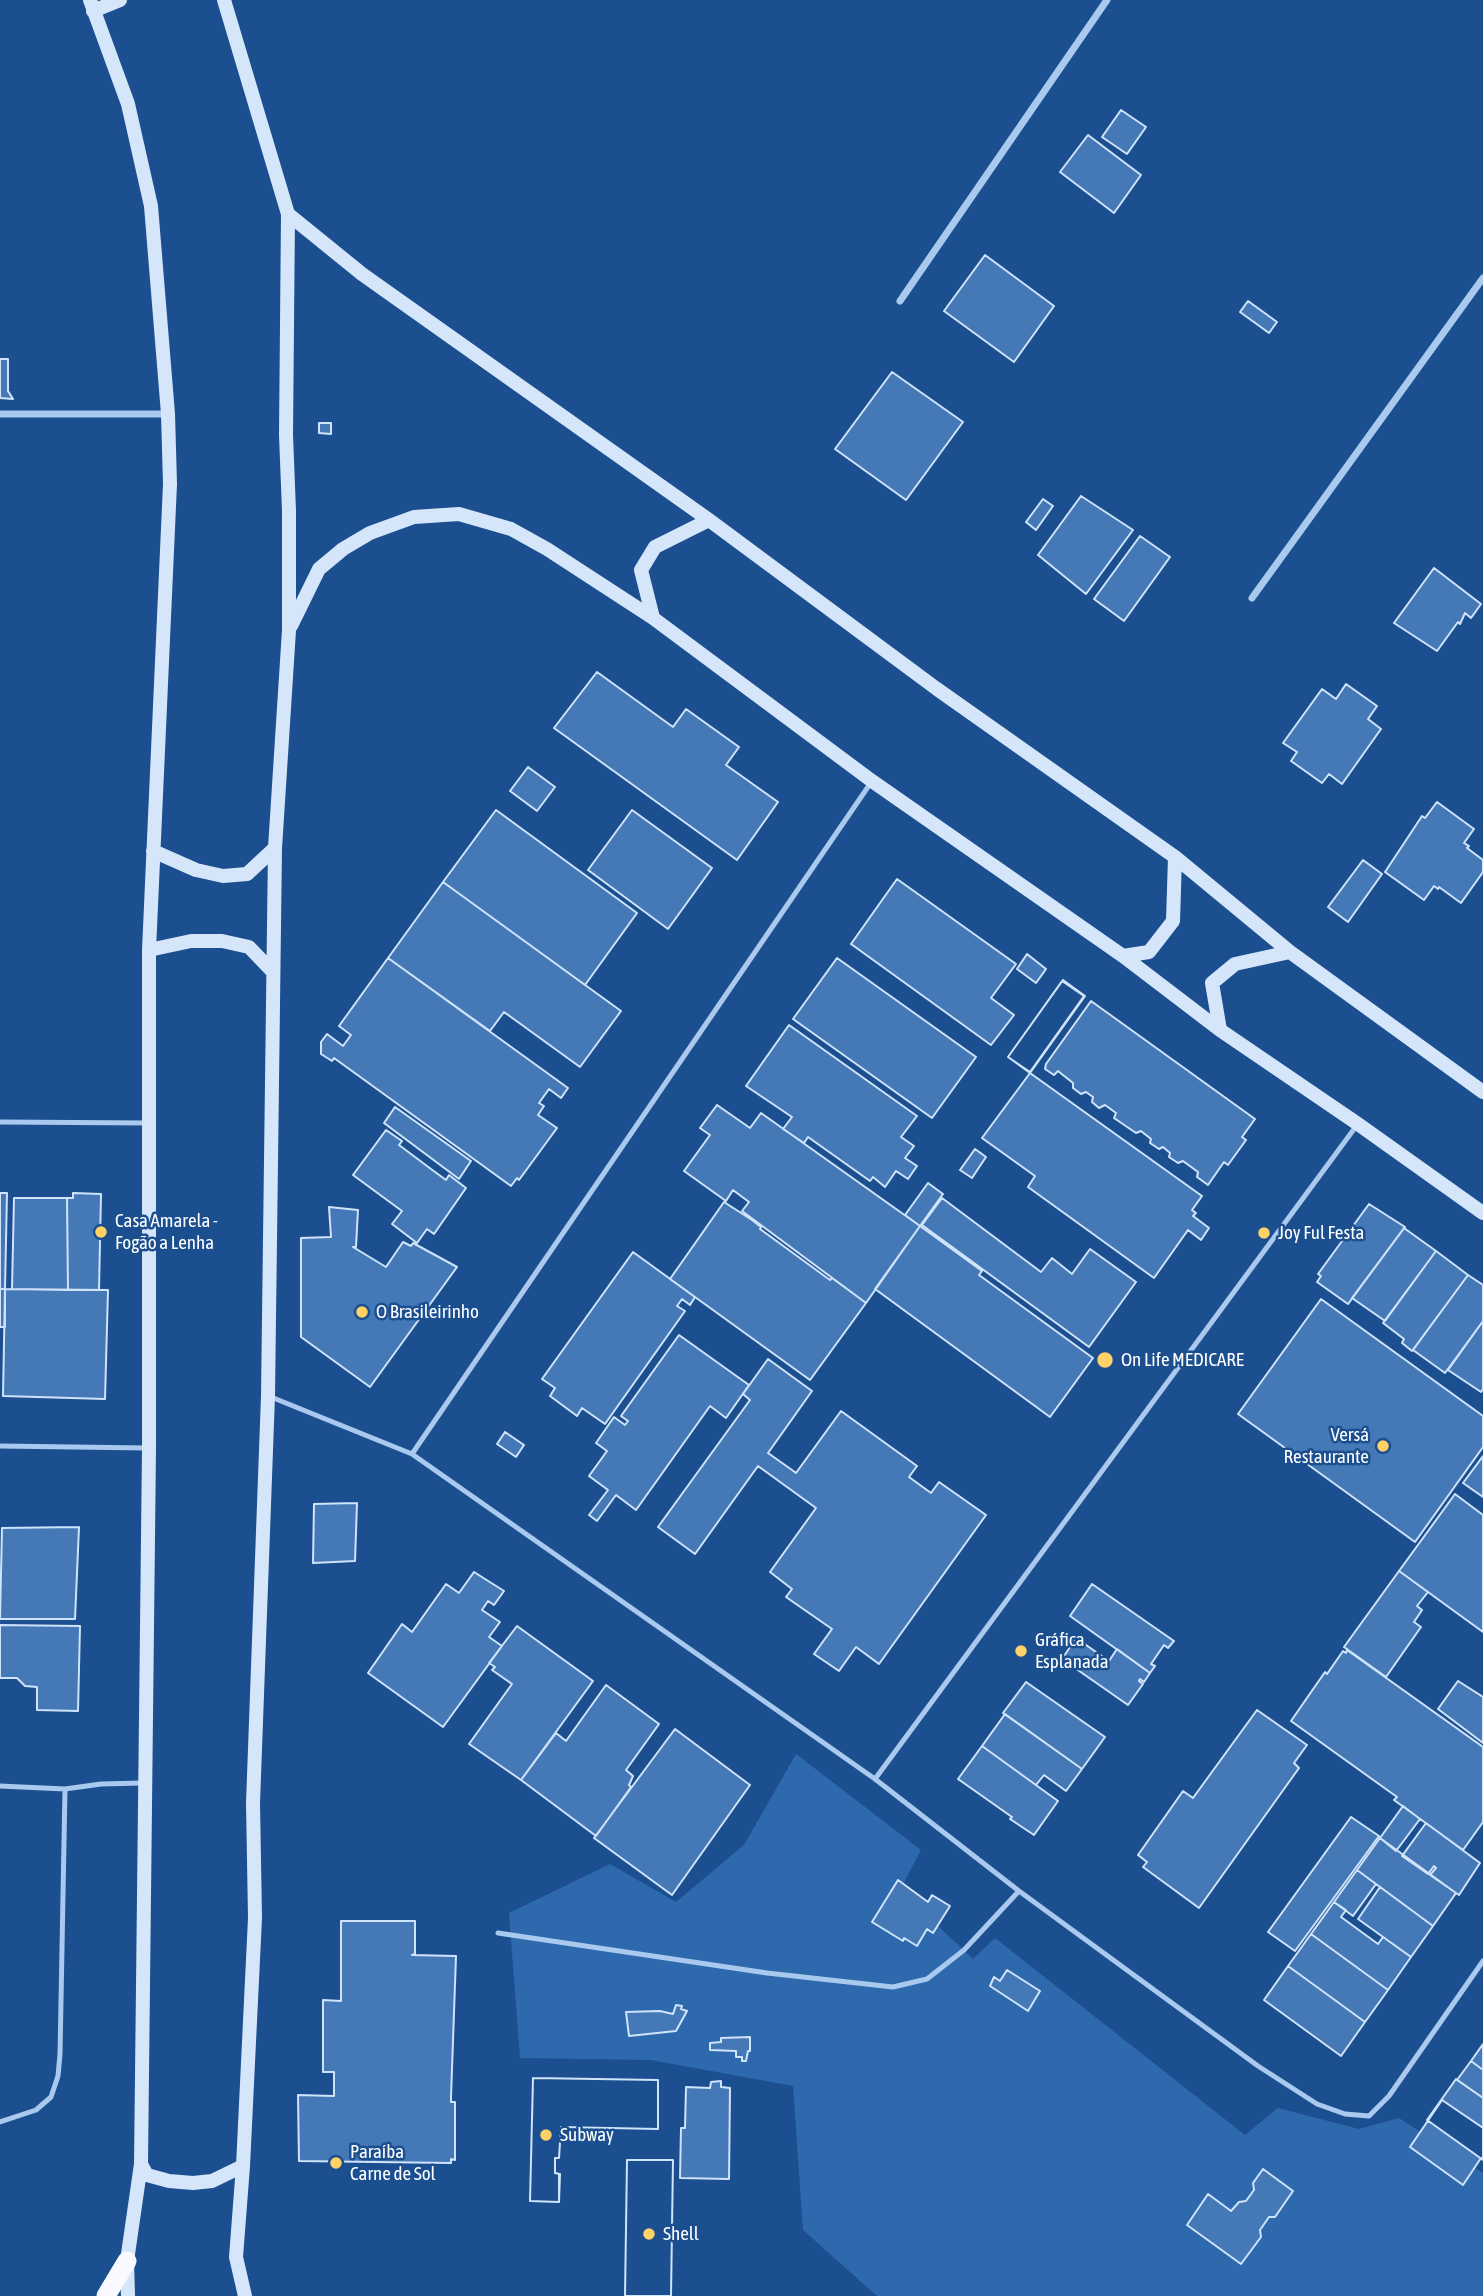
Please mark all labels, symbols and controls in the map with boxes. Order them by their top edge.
place label: Casa Amarela - Fogão a Lenha [115,1210,218,1254]
place label: Joy Ful Festa [1278,1222,1364,1244]
marker: Casa Amarela - Fogão a Lenha [93,1224,109,1240]
marker: Joy Ful Festa [1256,1225,1272,1241]
place label: O Brasileirinho [376,1301,479,1323]
marker: O Brasileirinho [354,1304,370,1320]
place label: On Life MEDICARE [1121,1349,1244,1371]
marker: On Life MEDICARE [1095,1350,1115,1370]
place label: Versá Restaurante [1284,1424,1369,1468]
marker: Versá Restaurante [1375,1438,1391,1454]
place label: Gráfica Esplanada [1035,1629,1109,1673]
marker: Gráfica Esplanada [1013,1643,1029,1659]
place label: Subway [560,2124,614,2146]
marker: Subway [538,2127,554,2143]
place label: Paraíba Carne de Sol [350,2141,436,2185]
marker: Paraíba Carne de Sol [328,2155,344,2171]
place label: Shell [663,2223,699,2245]
marker: Shell [641,2226,657,2242]

